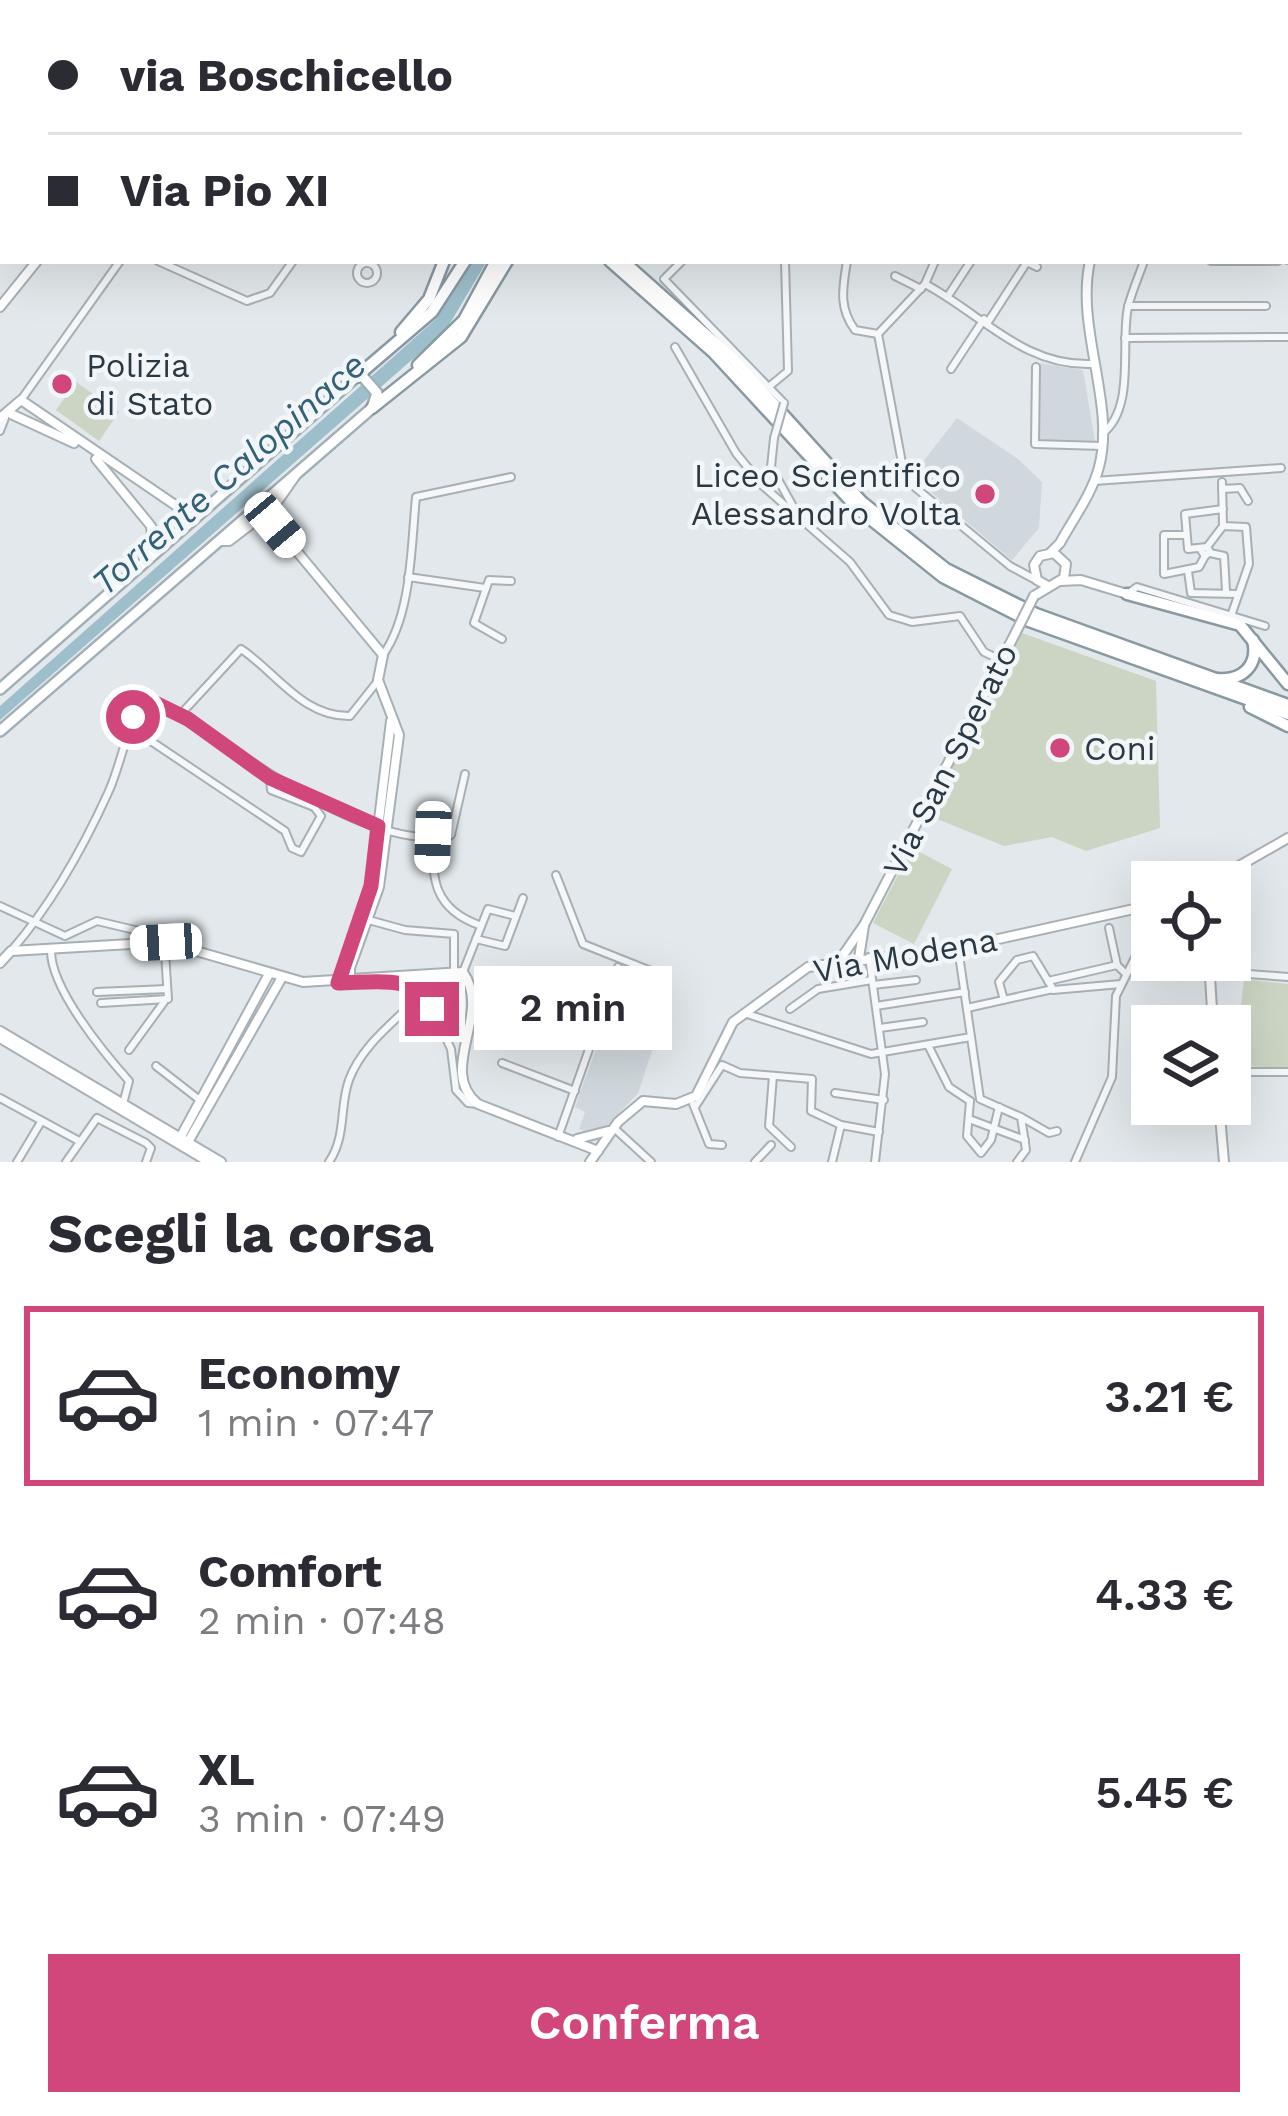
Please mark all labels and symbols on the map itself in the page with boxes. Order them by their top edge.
water label: Torrente Calopinace [84,344,374,604]
place label: Polizia di Stato [86,346,213,423]
marker: Polizia di Stato [49,371,75,397]
place label: Liceo Scientifico Alessandro Volta [691,456,961,533]
marker: Liceo Scientifico Alessandro Volta [972,481,998,507]
car [238,486,312,564]
street label: Via San Sperato [875,637,1025,883]
route start [106,690,160,744]
place label: Coni [1084,729,1156,768]
marker: Coni [1047,735,1073,761]
car [414,800,452,874]
street label: Via Modena [810,920,1000,990]
car [129,922,203,962]
callout: 2 min [474,967,672,1051]
route end [405,982,459,1036]

